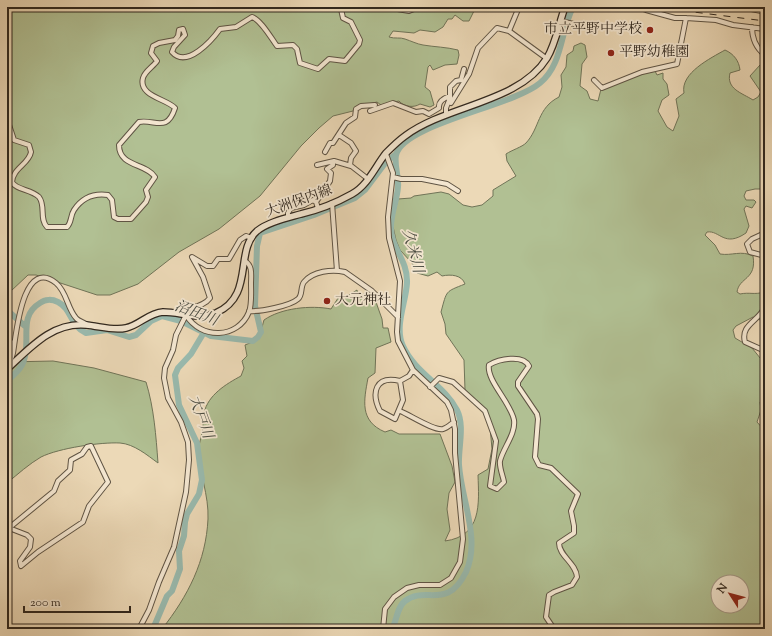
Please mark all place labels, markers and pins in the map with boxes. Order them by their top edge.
place label: 市立平野中学校 [544,20,642,40]
marker: 市立平野中学校 [645,25,655,35]
place label: 平野幼稚園 [619,43,689,63]
marker: 平野幼稚園 [606,48,616,58]
place label: 大元神社 [335,291,391,311]
marker: 大元神社 [322,296,332,306]

